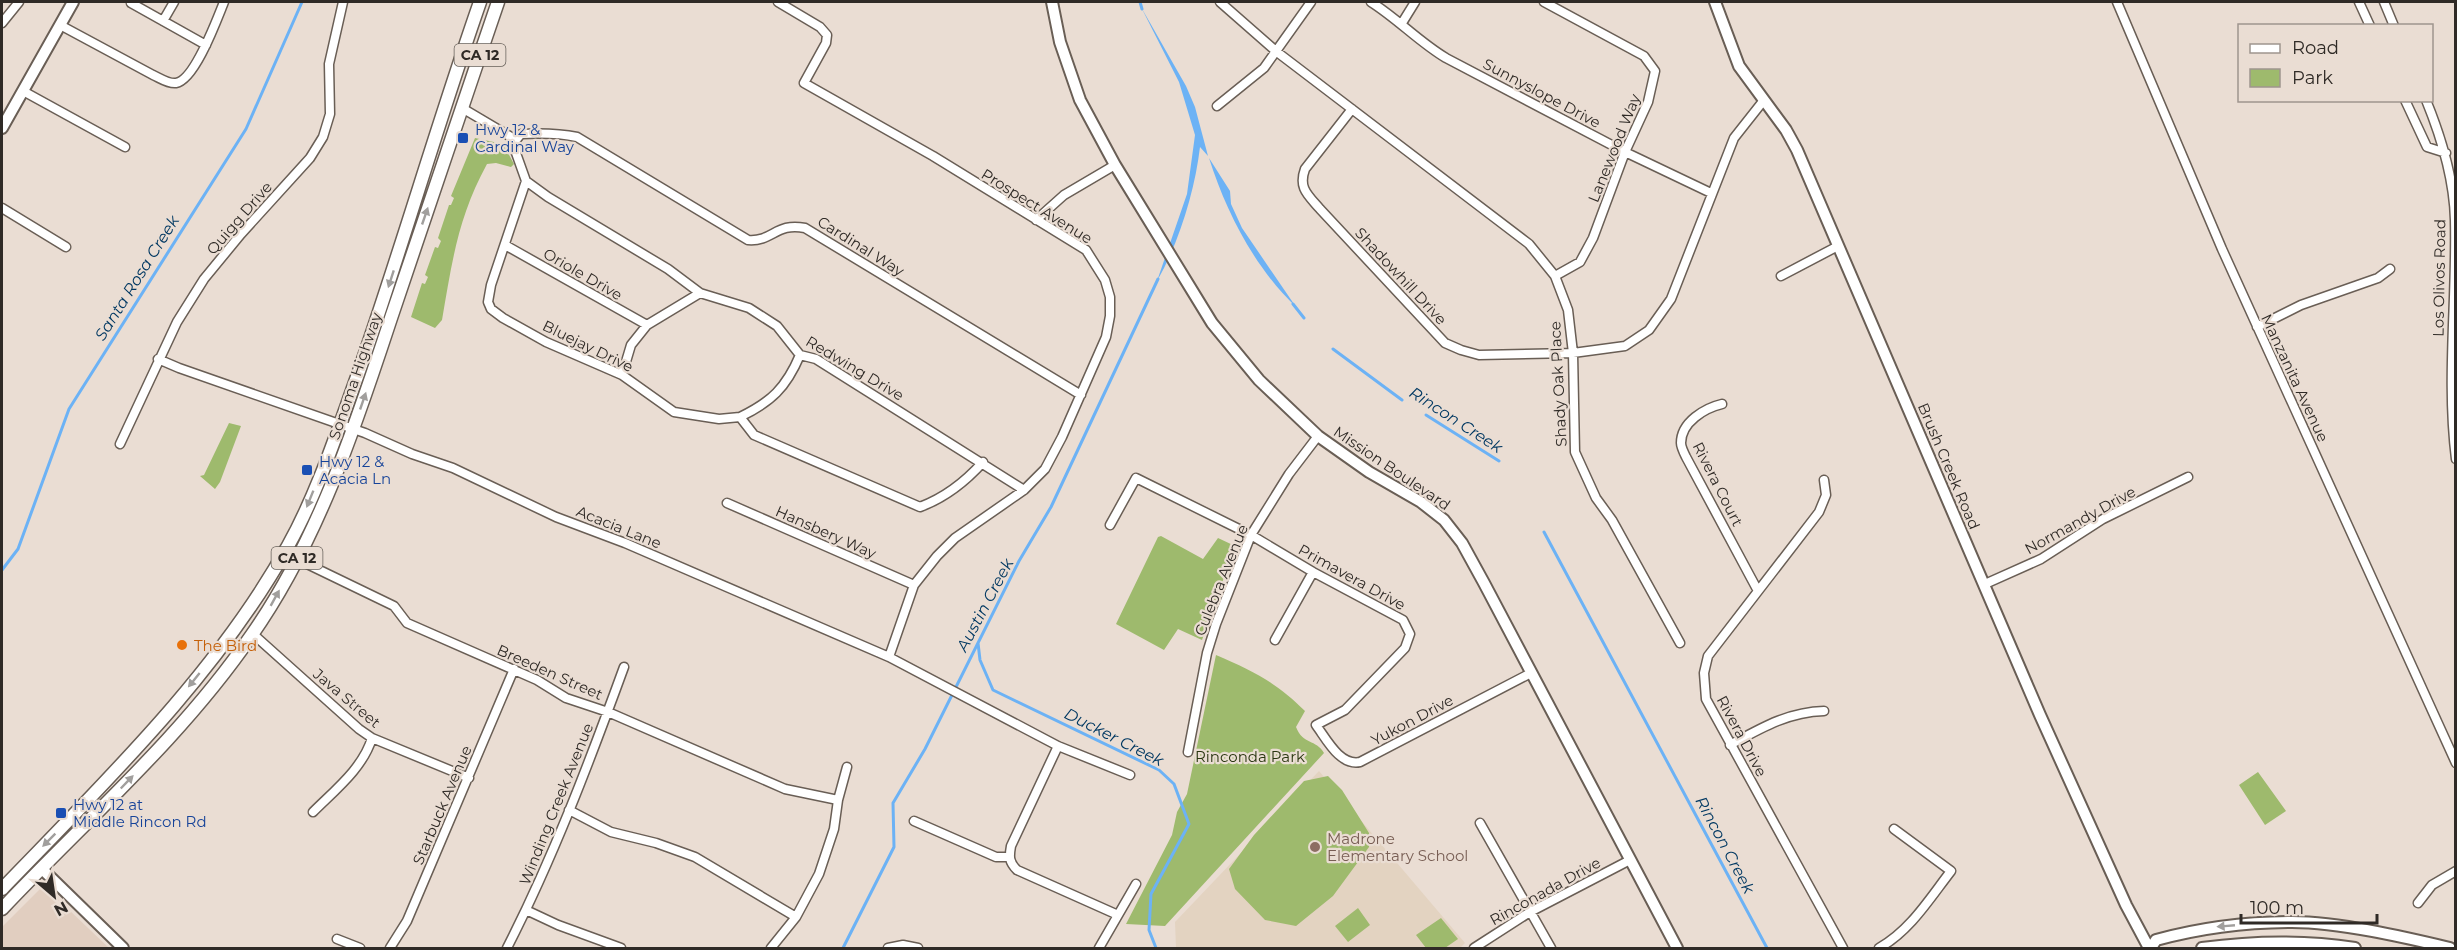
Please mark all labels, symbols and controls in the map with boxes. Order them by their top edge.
legend [2238,24,2433,102]
text: Road [2292,37,2339,59]
road number: CA 12 [454,44,506,66]
street label: Sunnyslope Drive [1480,54,1604,132]
text: Park [2292,67,2333,89]
street label: Lanewood Way [1584,90,1645,205]
place label: Hwy 12 & Cardinal Way [475,120,575,156]
marker: Hwy 12 & Cardinal Way [456,131,470,145]
street label: Prospect Avenue [978,164,1096,248]
street label: Quigg Drive [202,178,276,258]
one-way arrow [421,207,431,225]
water label: Santa Rosa Creek [91,211,184,344]
street label: Cardinal Way [814,212,909,281]
street label: Los Olivos Road [2428,219,2450,337]
street label: Shadowhill Drive [1351,223,1451,329]
street label: Oriole Drive [540,244,626,304]
one-way arrow [386,270,395,288]
street label: Sonoma Highway [324,309,386,442]
street label: Manzanita Avenue [2257,311,2333,445]
street label: Bluejay Drive [540,316,636,376]
street label: Shady Oak Place [1545,321,1571,447]
street label: Redwing Drive [803,331,907,405]
water label: Rincon Creek [1406,383,1507,458]
one-way arrow [359,392,368,410]
street label: Brush Creek Road [1914,400,1984,532]
street label: Mission Boulevard [1330,422,1454,514]
street label: Rivera Court [1689,439,1747,529]
place label: Hwy 12 & Acacia Ln [319,452,391,488]
marker: Hwy 12 & Acacia Ln [300,463,314,477]
street label: Normandy Drive [2021,482,2139,558]
one-way arrow [305,490,314,508]
street label: Acacia Lane [574,501,664,553]
street label: Hansbery Way [773,501,880,563]
street label: Culebra Avenue [1190,521,1252,639]
street label: Primavera Drive [1295,540,1409,614]
road number: CA 12 [272,547,322,569]
water label: Austin Creek [952,554,1018,655]
one-way arrow [270,589,280,606]
place label: The Bird [194,636,257,655]
marker: The Bird [175,638,189,652]
street label: Breeden Street [494,640,606,704]
street label: Java Street [309,664,385,732]
one-way arrow [188,672,201,688]
street label: Yukon Drive [1368,690,1456,750]
street label: Rivera Drive [1713,692,1771,780]
water label: Ducker Creek [1061,704,1168,771]
street label: Winding Creek Avenue [515,720,597,888]
street label: Starbuck Avenue [408,742,476,868]
park label: Rinconda Park [1195,747,1305,766]
one-way arrow [120,775,134,790]
water label: Rincon Creek [1691,793,1759,898]
place label: Hwy 12 at Middle Rincon Rd [73,795,207,831]
marker: Hwy 12 at Middle Rincon Rd [54,806,68,820]
place label: Madrone Elementary School [1327,829,1468,865]
one-way arrow [42,832,56,846]
marker: Madrone Elementary School [1308,840,1322,854]
street label: Rinconada Drive [1486,853,1604,929]
north arrow [24,866,84,926]
scale bar [2241,887,2378,925]
text: N [51,897,71,920]
text: 100 m [2250,897,2304,919]
one-way arrow [2216,922,2235,931]

